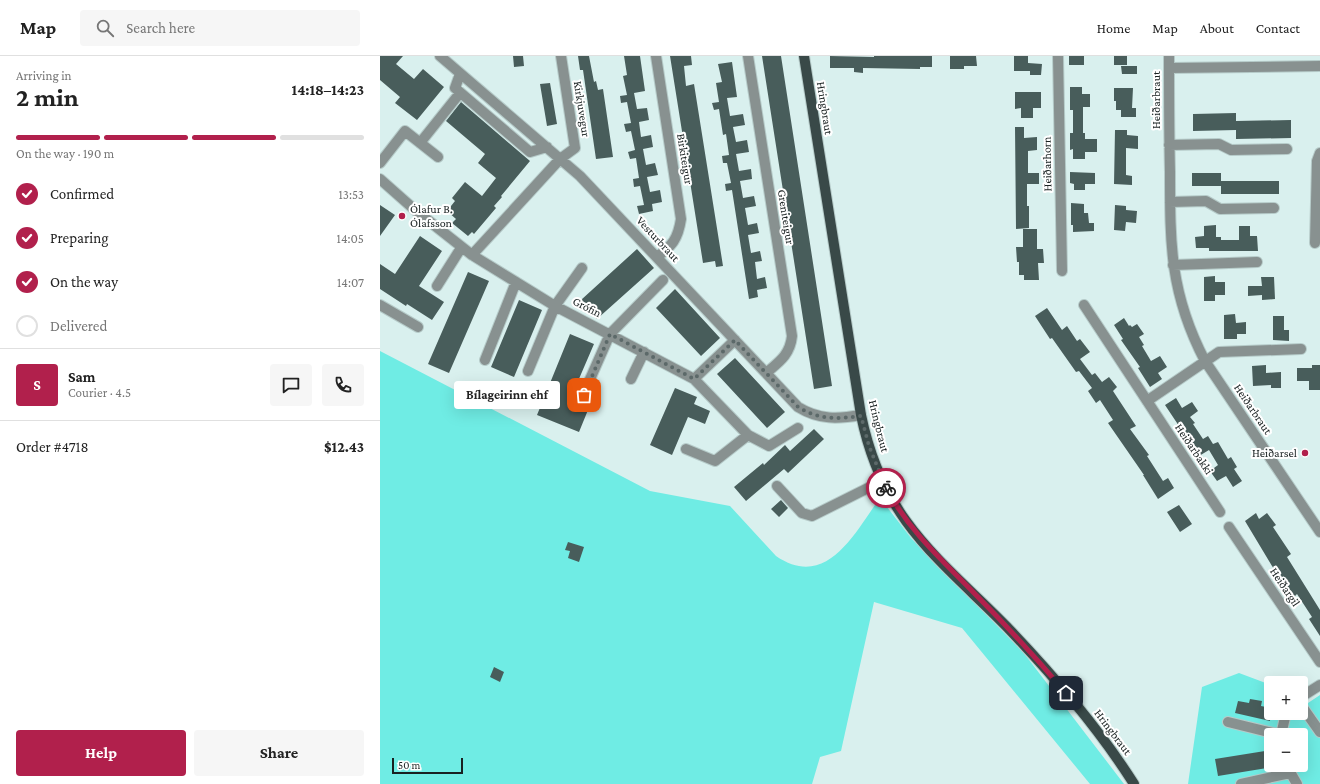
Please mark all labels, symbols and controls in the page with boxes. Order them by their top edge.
search box [80,10,360,46]
text: Map [20,17,56,38]
icon: search [94,17,116,39]
text: Search here [126,20,195,36]
text: Home [1097,20,1130,36]
text: Map [1152,20,1178,36]
text: About [1200,20,1234,36]
text: Contact [1256,20,1300,36]
text: Arriving in [16,68,72,83]
street label: Heiðarbraut [1149,70,1163,129]
street label: Kirkjuvegur [571,80,593,139]
street label: Hringbraut [814,80,836,137]
text: 14:18–14:23 [292,82,364,98]
text: 2 min [16,83,79,112]
street label: Birkiteigur [674,132,696,186]
street label: Heiðarhorn [1040,136,1054,192]
text: On the way · 190 m [16,146,114,161]
icon: check [16,183,38,205]
text: Confirmed [50,186,114,202]
text: 13:53 [338,187,364,202]
street label: Greniteigur [775,189,797,246]
place label: Ólafur B. Ólafsson [410,202,453,230]
marker: Ólafur B. Ólafsson [397,211,407,221]
street label: Vesturbraut [633,213,683,265]
icon: check [16,227,38,249]
text: Preparing [50,230,109,246]
text: 14:05 [337,231,364,246]
icon: check [16,271,38,293]
text: On the way [50,274,118,290]
text: 14:07 [337,275,364,290]
street label: Grófin [570,294,604,320]
text: Delivered [50,318,107,334]
button: chat [270,364,312,406]
button: phone [322,364,364,406]
text: Sam [68,369,96,385]
text: S [33,377,41,393]
pin [567,378,601,412]
callout: Bílageirinn ehf [454,381,560,409]
street label: Heiðarbraut [1231,381,1276,438]
icon: bag [573,384,595,406]
text: Courier · 4.5 [68,385,131,400]
text: Bílageirinn ehf [466,387,548,402]
street label: Hringbraut [866,398,893,455]
street label: Heiðarbakki [1172,421,1216,477]
text: Order #4718 [16,439,89,455]
text: $12.43 [324,439,364,455]
place label: Heiðarsel [1252,446,1297,460]
marker: Heiðarsel [1300,448,1310,458]
courier [866,468,906,508]
icon: bike [875,477,897,499]
street label: Heiðargil [1267,565,1303,609]
pin [1049,676,1083,710]
map controls [1264,676,1308,772]
button: + [1264,676,1308,720]
icon: home [1055,682,1077,704]
street label: Hringbraut [1091,706,1135,758]
button: − [1264,728,1308,772]
button: Help [16,730,186,776]
button: Share [194,730,364,776]
scale bar [392,756,463,775]
text: 50 m [398,759,420,771]

